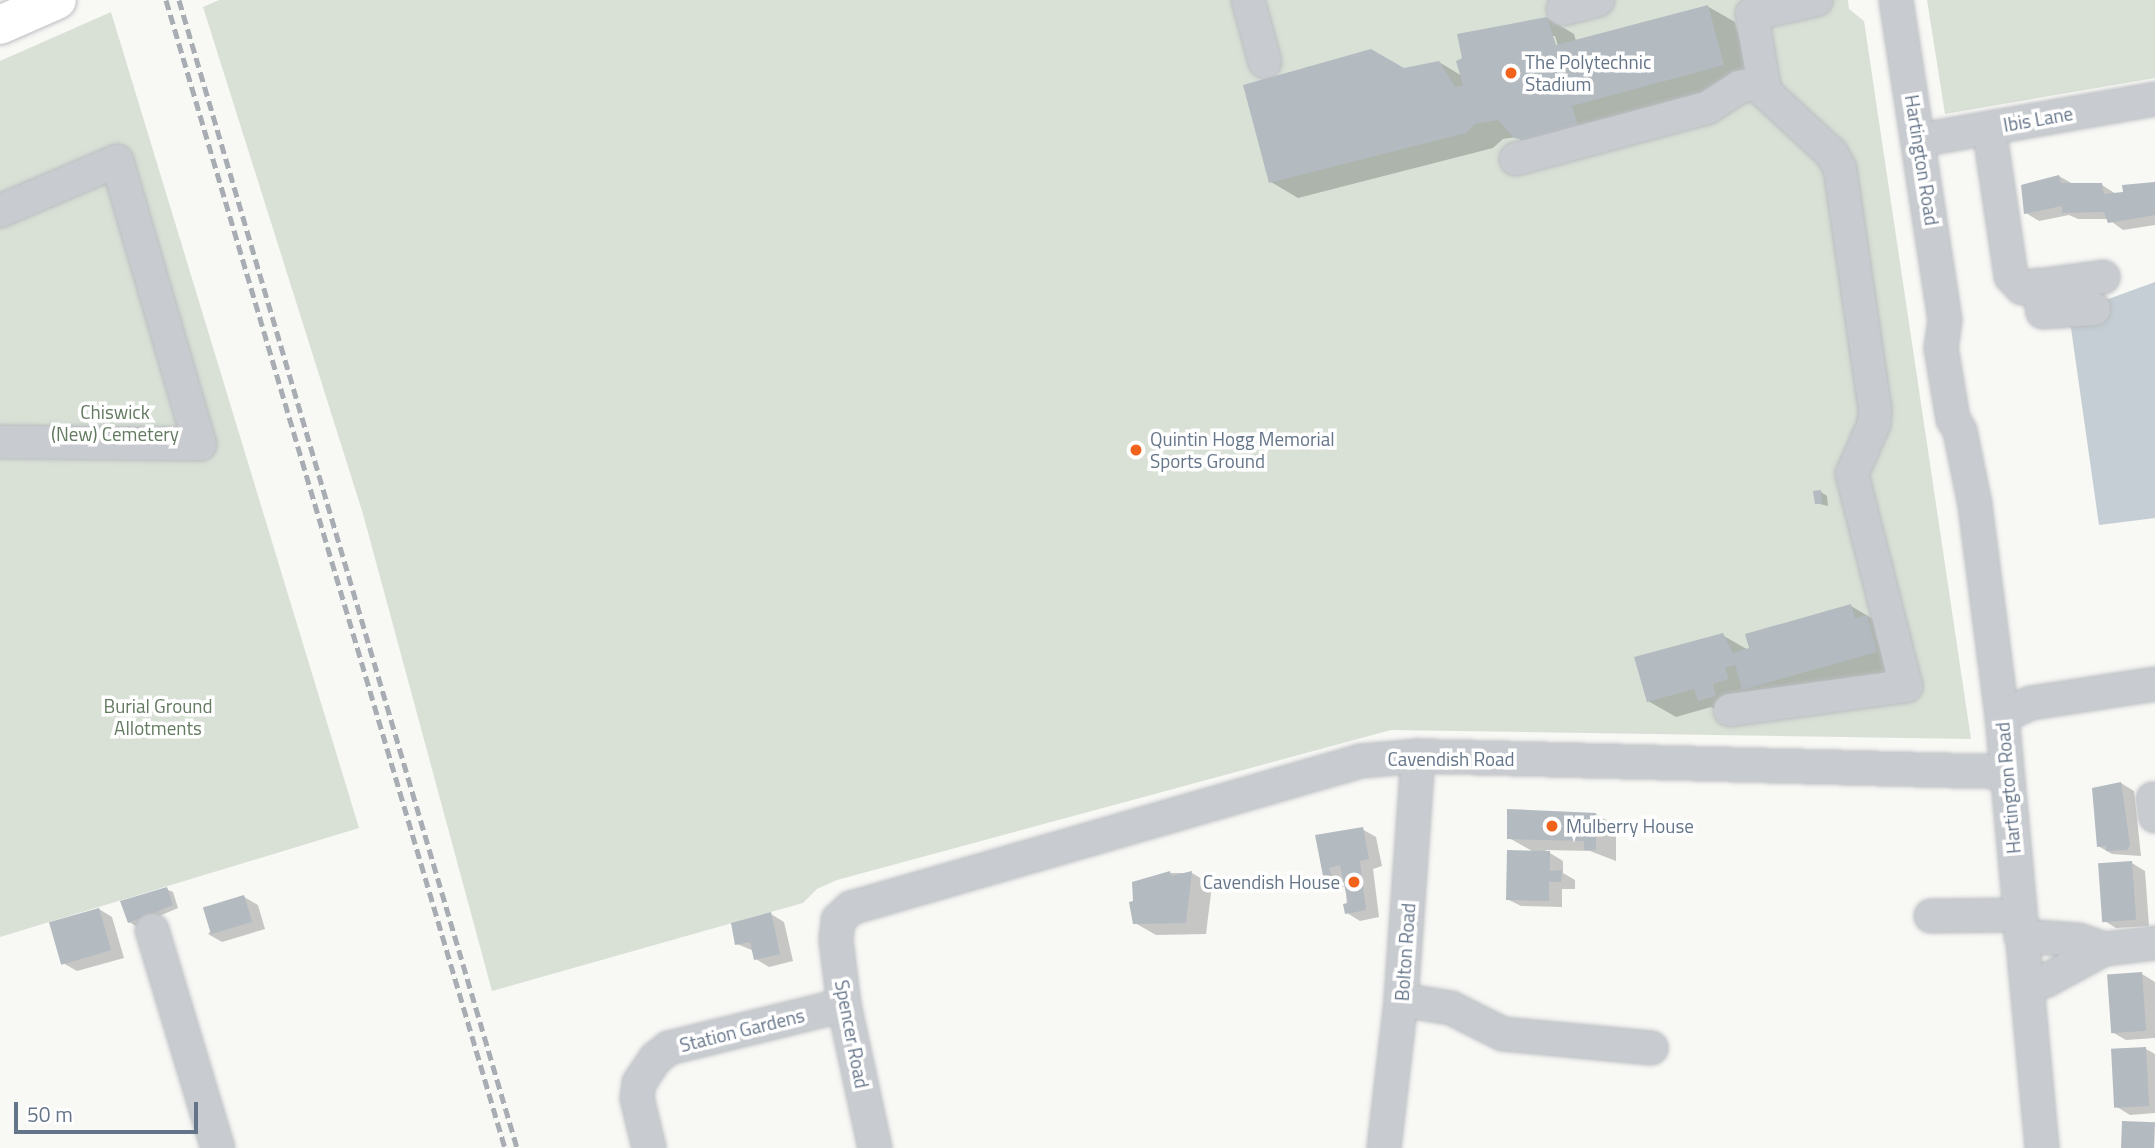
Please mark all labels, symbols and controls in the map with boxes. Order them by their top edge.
place label: The Polytechnic Stadium [1525,51,1651,95]
marker: The Polytechnic Stadium [1503,65,1519,81]
street label: Hartington Road [1900,93,1944,227]
street label: Ibis Lane [2001,102,2075,136]
park label: Chiswick (New) Cemetery [51,401,179,445]
place label: Quintin Hogg Memorial Sports Ground [1150,428,1335,472]
marker: Quintin Hogg Memorial Sports Ground [1128,442,1144,458]
park label: Burial Ground Allotments [103,695,213,739]
street label: Hartington Road [1991,721,2025,855]
street label: Cavendish Road [1387,748,1515,770]
place label: Mulberry House [1566,815,1694,837]
marker: Mulberry House [1544,818,1560,834]
place label: Cavendish House [1203,871,1340,893]
marker: Cavendish House [1346,874,1362,890]
street label: Bolton Road [1390,902,1420,1002]
street label: Spencer Road [830,978,874,1090]
street label: Station Gardens [677,1003,807,1057]
scale bar [18,1088,201,1132]
text: 50 m [27,1098,73,1130]

